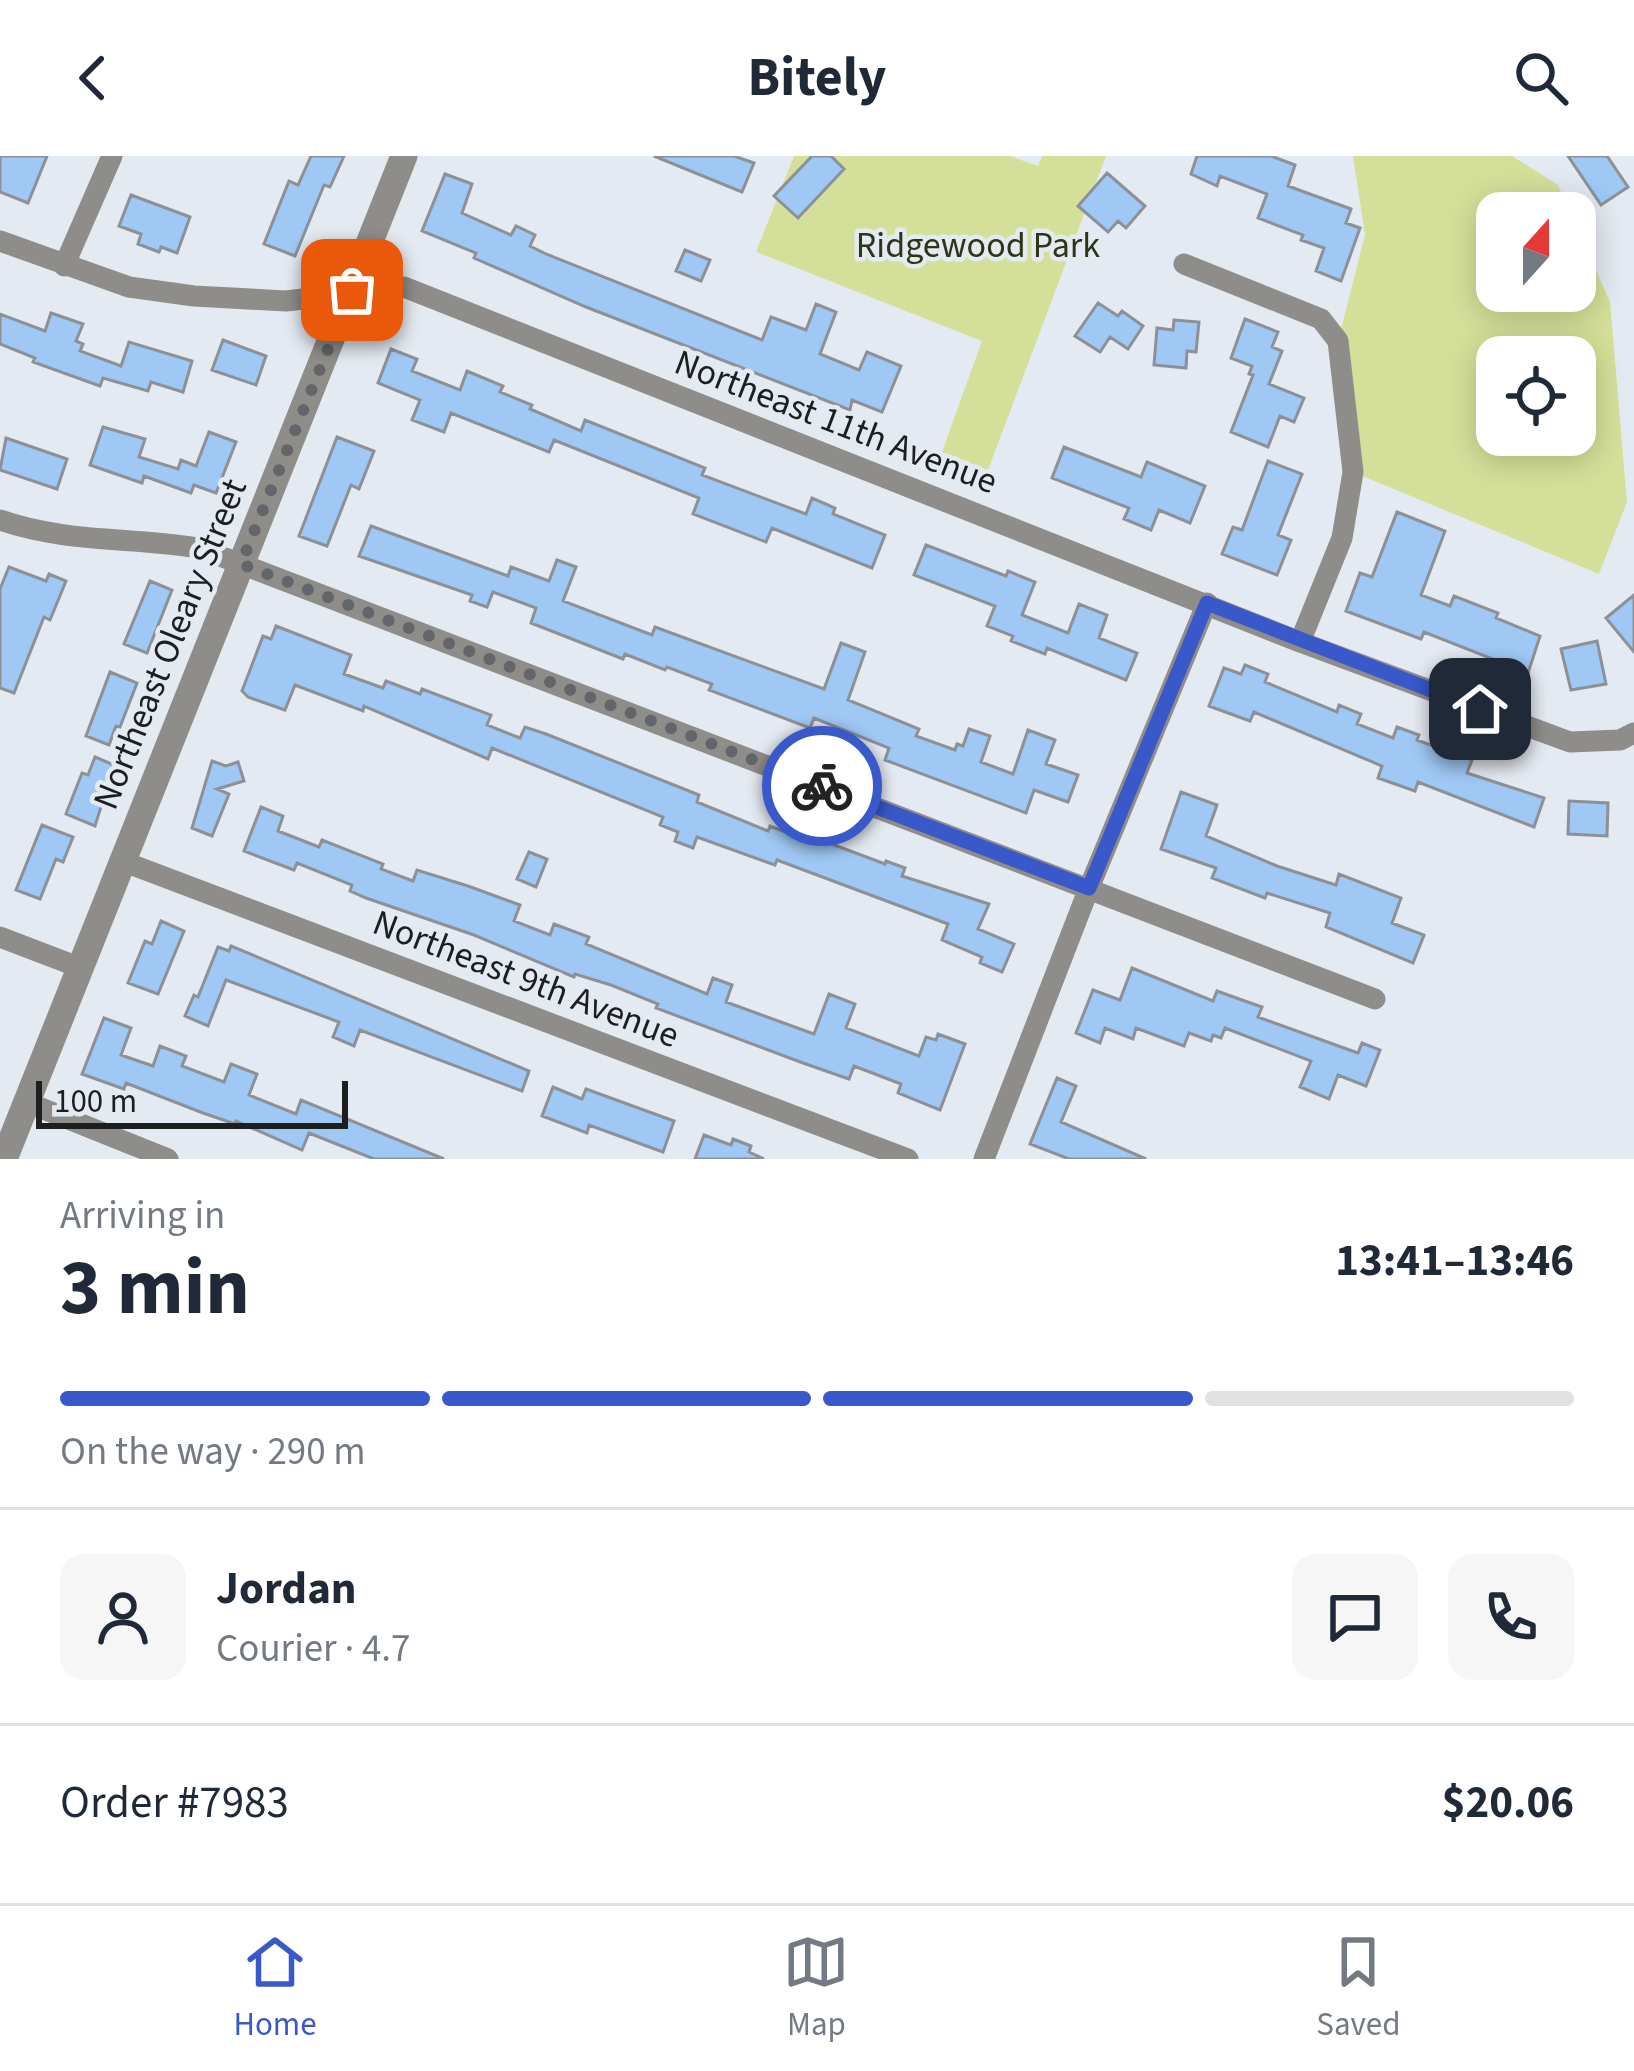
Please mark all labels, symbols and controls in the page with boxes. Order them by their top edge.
text: Bitely [748,40,886,117]
icon: back [60,45,126,111]
icon: search [1508,45,1574,111]
north arrow [1476,192,1596,312]
map controls [1476,192,1596,456]
park label: Ridgewood Park [856,220,1100,271]
pin [301,239,403,341]
icon: bag [319,257,385,323]
button: locate [1476,336,1596,456]
street label: Northeast 11th Avenue [667,337,1005,507]
street label: Northeast Oleary Street [80,471,260,817]
pin [1429,658,1531,760]
icon: home [1447,676,1513,742]
courier [762,726,882,846]
icon: bike [789,753,855,819]
street label: Northeast 9th Avenue [366,897,686,1061]
scale bar [36,1075,348,1128]
text: 100 m [54,1078,137,1125]
text: Arriving in [60,1188,225,1244]
text: 13:41–13:46 [1335,1229,1574,1293]
text: 3 min [60,1233,250,1344]
text: On the way · 290 m [60,1424,366,1480]
button: person [60,1554,186,1680]
button: chat [1292,1554,1418,1680]
button: phone [1448,1554,1574,1680]
text: Jordan [216,1557,357,1621]
text: Courier · 4.7 [216,1621,410,1677]
text: Order #7983 [60,1771,289,1835]
text: $20.06 [1442,1771,1574,1835]
tab: Home [233,1929,317,2048]
tab: Map [783,1929,849,2048]
tab: Saved [1316,1929,1401,2048]

